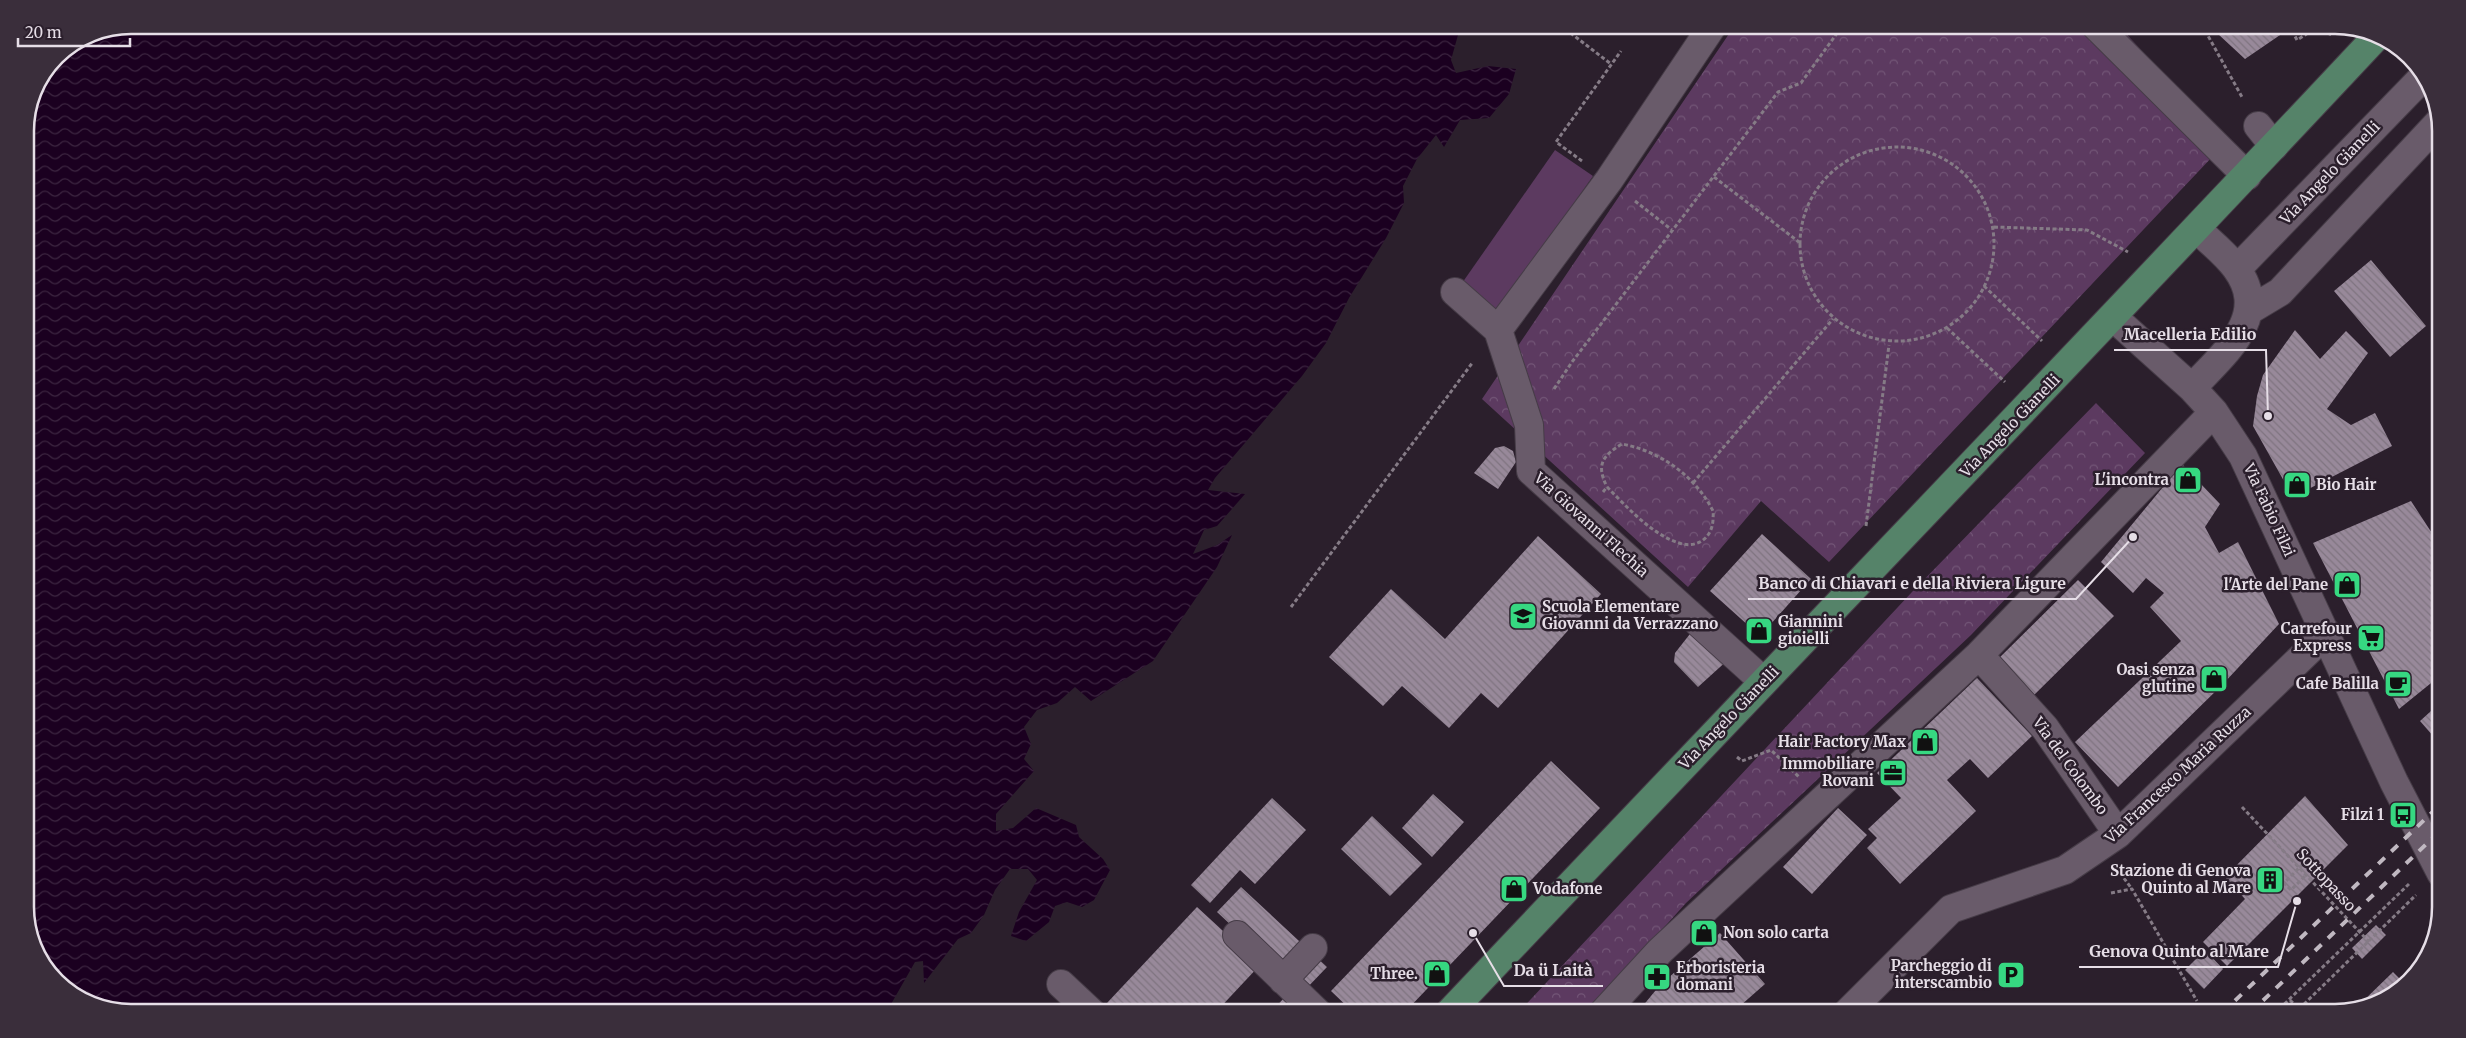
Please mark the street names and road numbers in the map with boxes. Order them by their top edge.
street label: Via Angelo Gianelli [2275,117,2384,229]
street label: Via Angelo Gianelli [1955,370,2064,482]
street label: Via Fabio Filzi [2239,459,2299,559]
street label: Via Giovanni Flechia [1529,468,1652,581]
street label: Via Angelo Gianelli [1674,662,1783,774]
street label: Via Francesco Maria Ruzza [2100,702,2255,848]
street label: Via del Colombo [2028,712,2112,818]
street label: Sottopasso [2292,844,2360,915]

